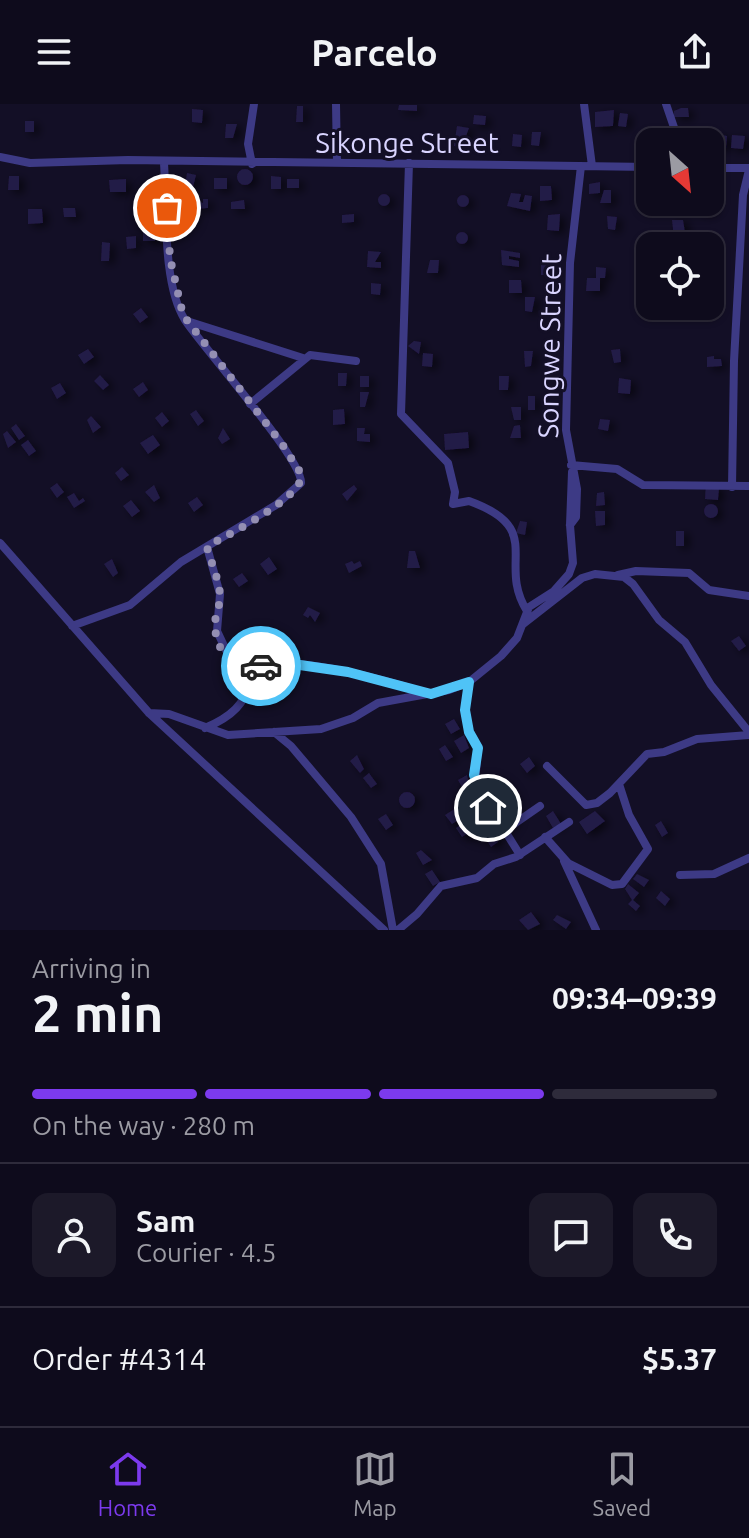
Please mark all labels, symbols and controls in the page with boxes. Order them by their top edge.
icon: menu [32,30,76,74]
icon: share [673,30,717,74]
text: Parcelo [311,32,438,73]
street label: Sikonge Street [315,127,499,158]
north arrow [636,128,724,216]
map controls [636,128,724,320]
pin [133,174,201,242]
icon: bag [145,186,189,230]
button: locate [636,232,724,320]
street label: Songwe Street [532,253,566,439]
courier [221,626,301,706]
icon: car [239,644,283,688]
pin [454,774,522,842]
icon: home [466,786,510,830]
text: Arriving in [32,954,151,983]
text: 09:34–09:39 [552,981,717,1015]
text: 2 min [32,984,163,1042]
text: On the way · 280 m [32,1111,255,1140]
button: person [32,1193,116,1277]
button: chat [529,1193,613,1277]
button: phone [633,1193,717,1277]
text: Sam [136,1204,195,1238]
text: Courier · 4.5 [136,1238,276,1267]
text: Order #4314 [32,1342,206,1376]
text: $5.37 [642,1342,717,1376]
tab: Home [98,1447,157,1520]
tab: Map [353,1447,397,1520]
tab: Saved [593,1447,651,1520]

